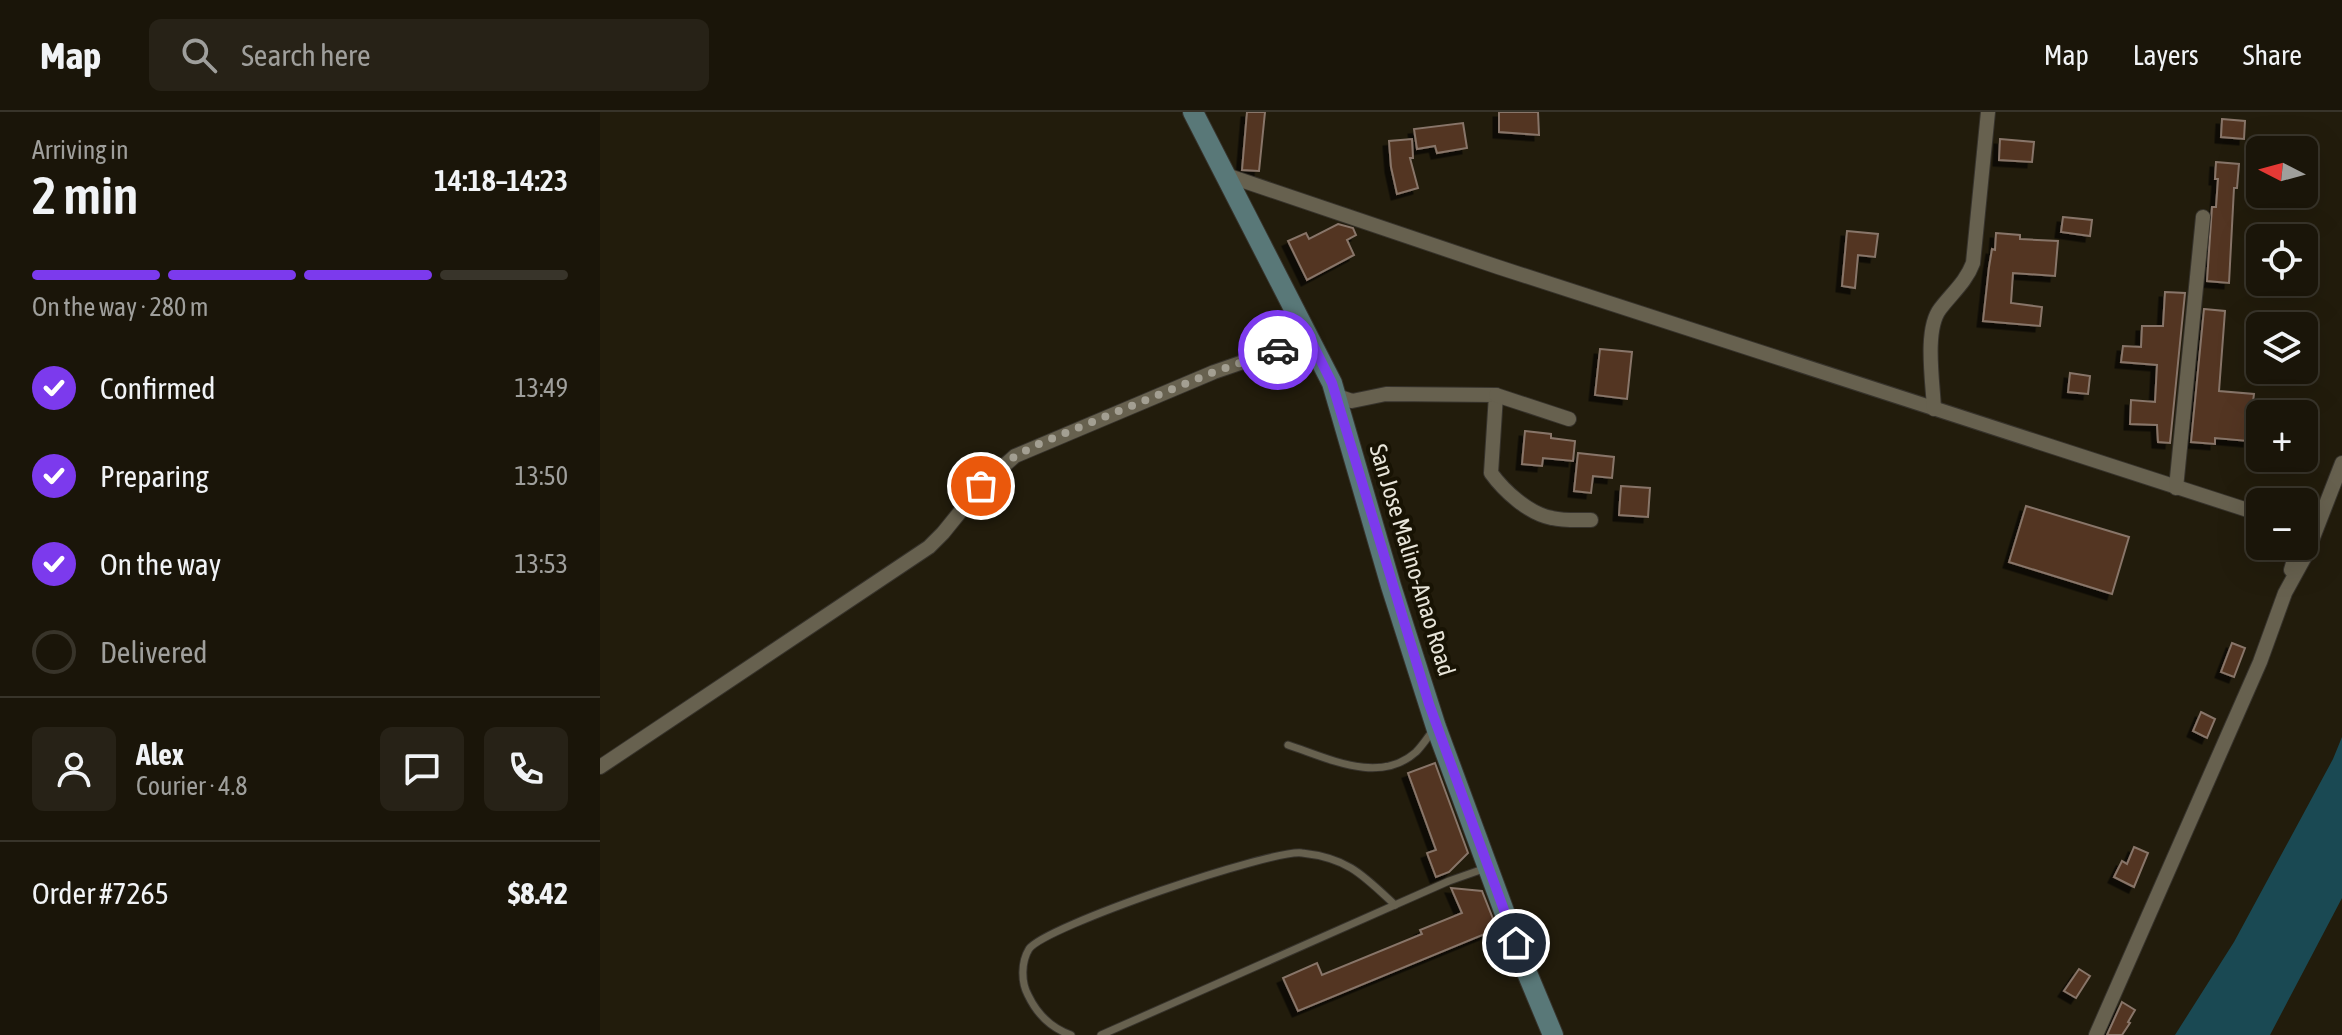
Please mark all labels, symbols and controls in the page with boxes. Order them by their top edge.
search box [149,19,709,91]
icon: search [177,33,221,77]
text: Map [40,34,101,77]
text: Search here [241,38,371,72]
text: Map [2044,39,2089,71]
text: Layers [2133,39,2199,71]
text: Share [2243,39,2302,71]
text: Arriving in [32,135,129,165]
north arrow [2246,136,2318,208]
map controls [2246,136,2318,560]
text: 14:18–14:23 [434,163,568,197]
text: 2 min [32,165,138,225]
button: locate [2246,224,2318,296]
text: On the way · 280 m [32,292,209,322]
courier [1238,310,1318,390]
button: layers [2246,312,2318,384]
icon: car [1256,328,1300,372]
icon: check [32,366,76,410]
text: Confirmed [100,371,215,405]
text: 13:49 [514,373,568,403]
button: + [2246,400,2318,472]
street label: San Jose Malino-Anao Road [1364,441,1461,679]
pin [947,452,1015,520]
icon: check [32,454,76,498]
text: Preparing [100,459,209,493]
text: 13:50 [514,461,568,491]
icon: bag [959,464,1003,508]
button: − [2246,488,2318,560]
icon: check [32,542,76,586]
text: On the way [100,547,221,581]
text: 13:53 [514,549,568,579]
text: Delivered [100,635,208,669]
button: person [32,727,116,811]
button: chat [380,727,464,811]
button: phone [484,727,568,811]
text: Alex [136,737,184,771]
text: Courier · 4.8 [136,771,247,801]
text: Order #7265 [32,876,169,910]
text: $8.42 [508,876,568,910]
pin [1482,909,1550,977]
icon: home [1494,921,1538,965]

